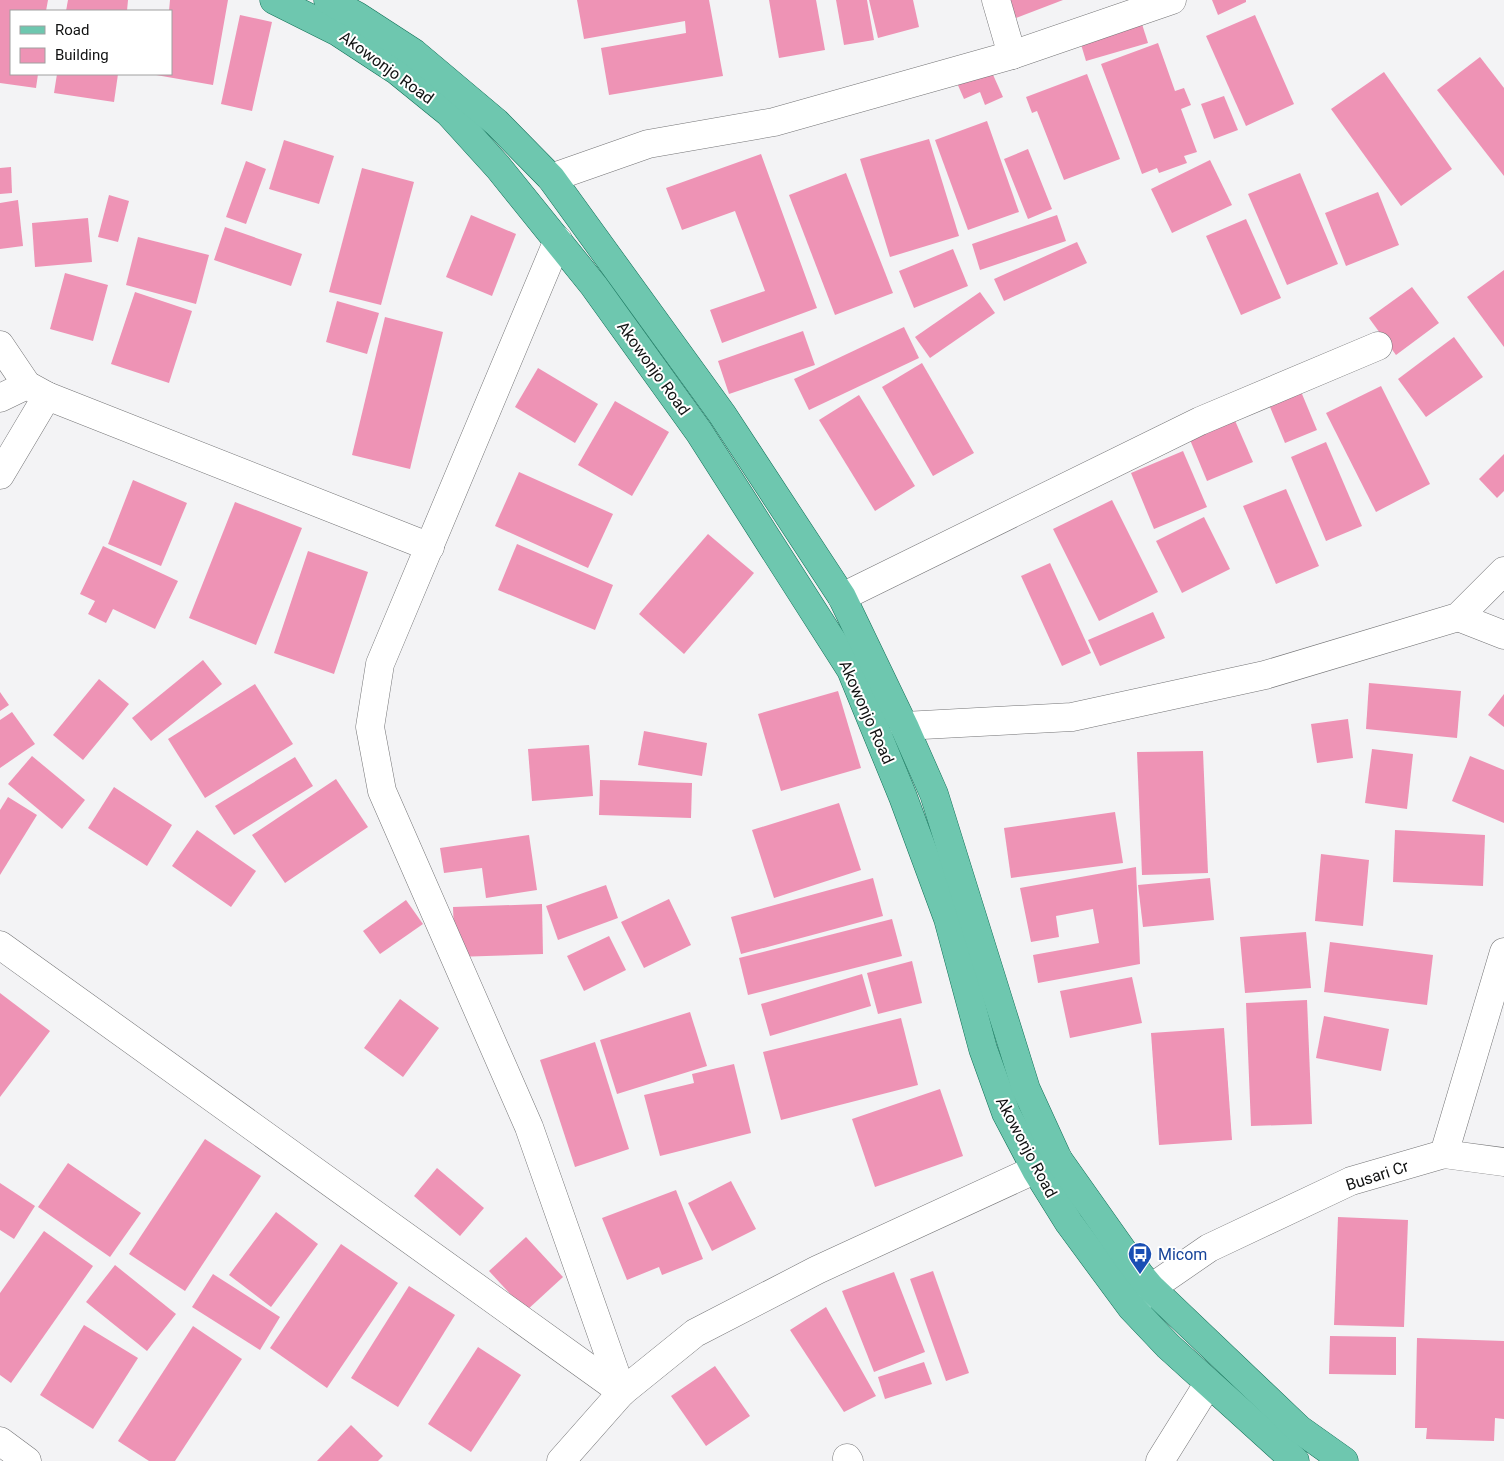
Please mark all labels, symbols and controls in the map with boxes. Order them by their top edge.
legend [10,10,172,75]
text: Road [55,21,89,39]
street label: Akowonjo Road [336,27,437,108]
text: Building [55,46,109,64]
street label: Akowonjo Road [613,318,694,419]
street label: Akowonjo Road [835,658,898,767]
street label: Akowonjo Road [992,1094,1061,1201]
street label: Busari Cr [1343,1156,1411,1195]
bus stop icon: Micom [1127,1241,1153,1275]
place label: Micom [1158,1245,1207,1264]

